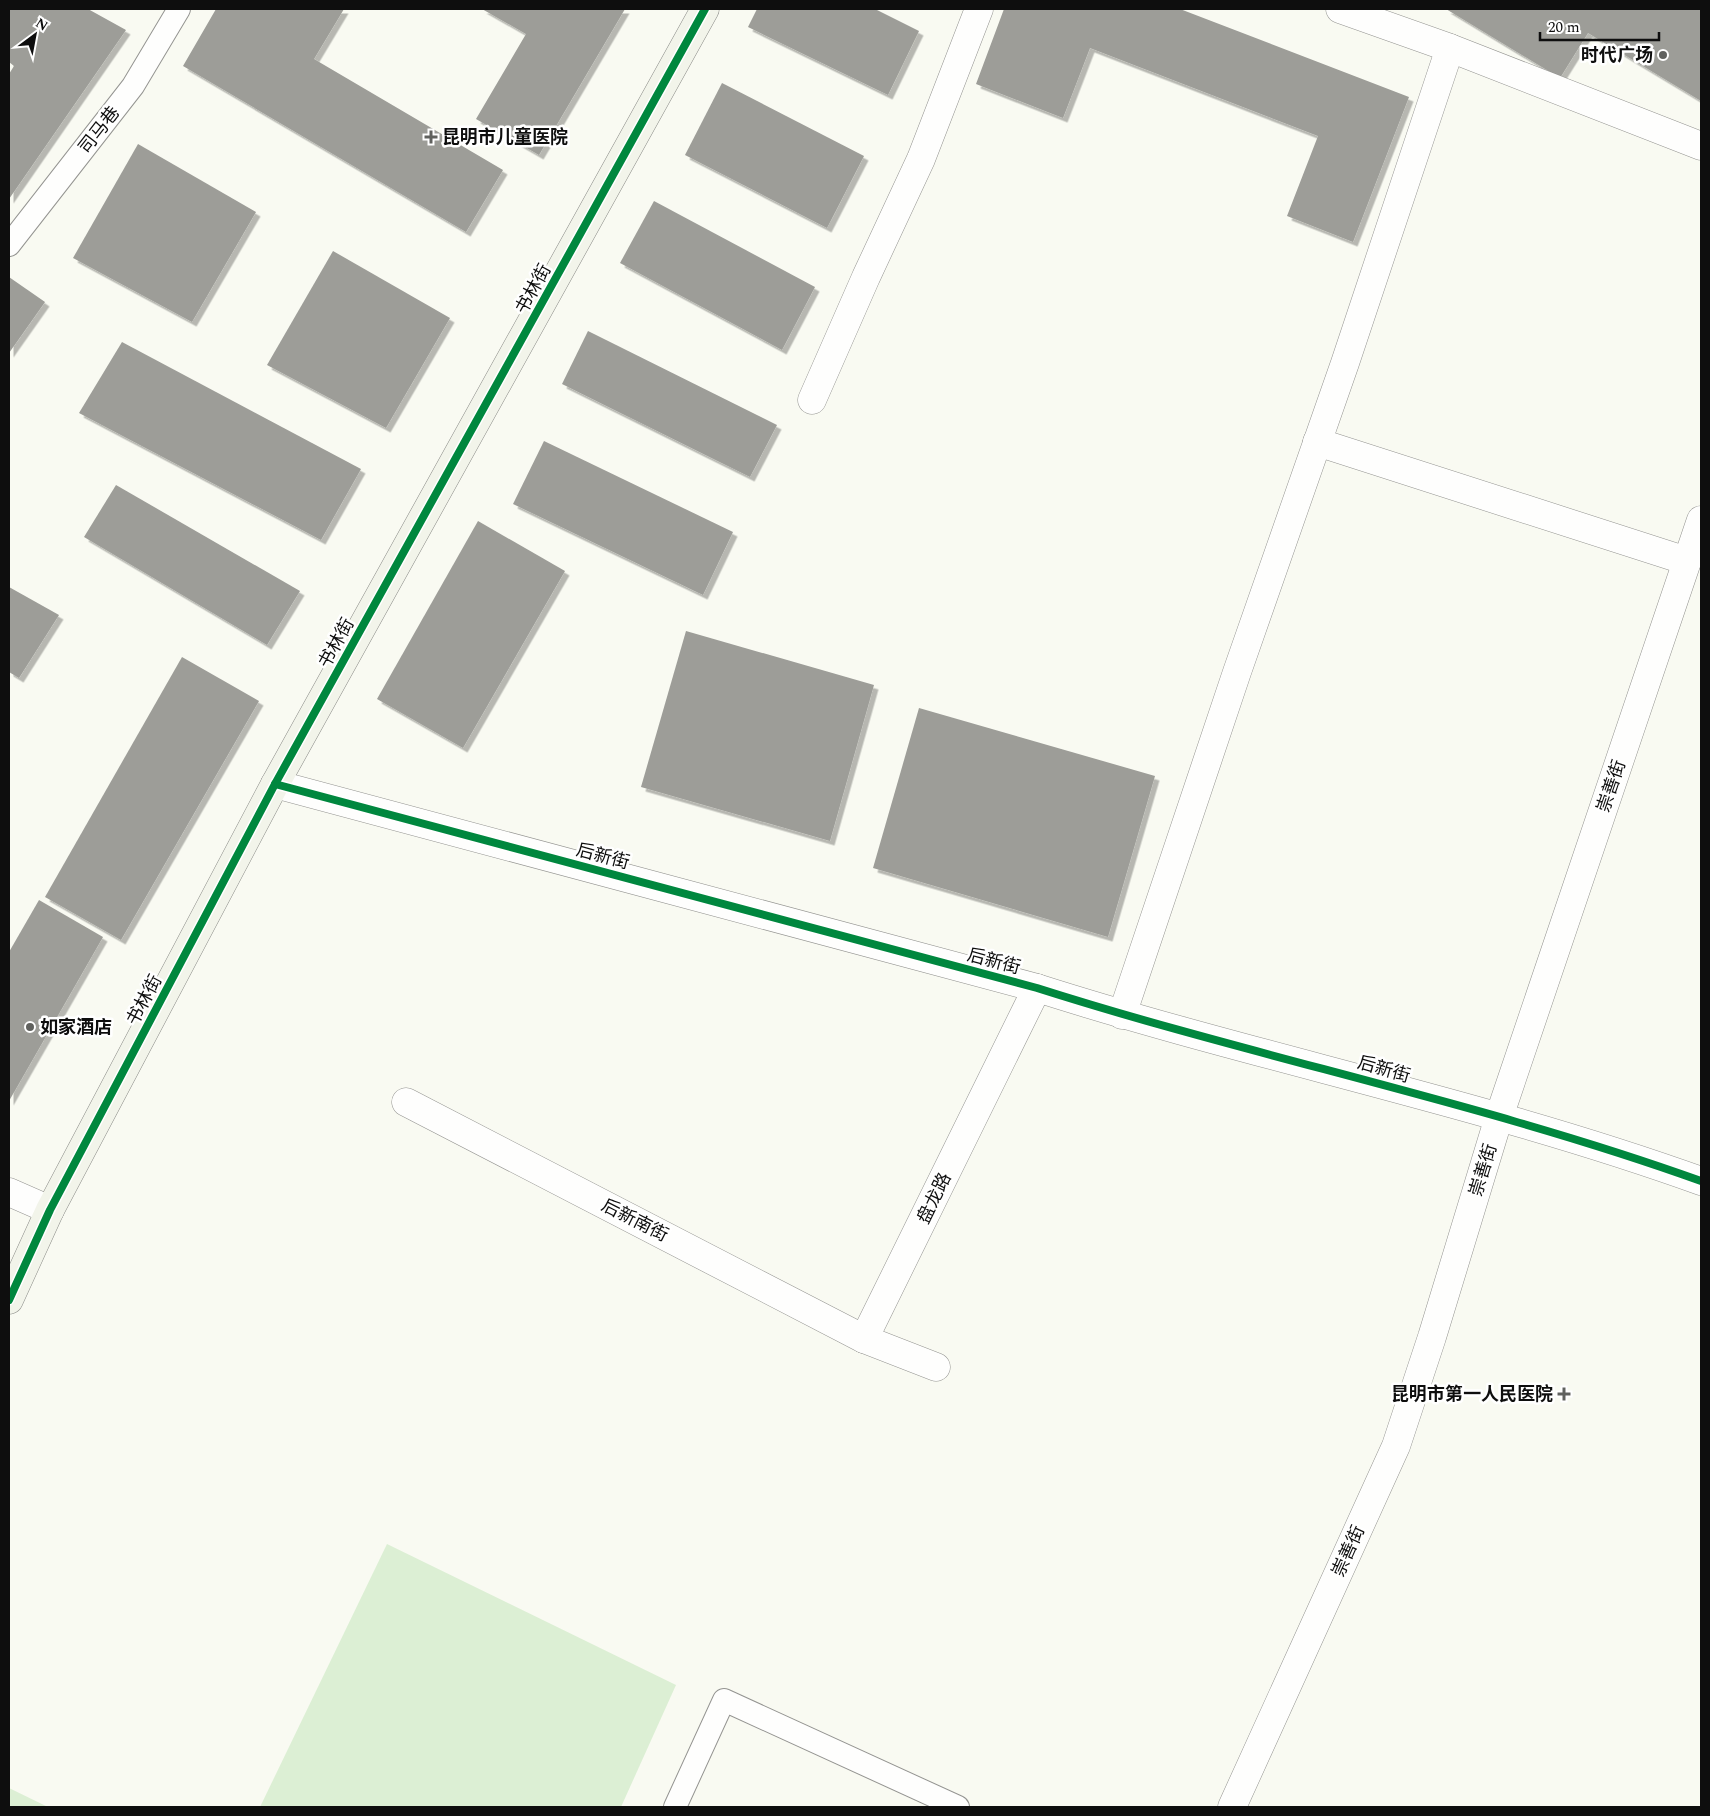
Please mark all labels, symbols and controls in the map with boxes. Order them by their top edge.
north arrow [10,10,60,60]
scale bar [1540,10,1659,42]
text: N [31,12,52,36]
text: 20 m [1548,16,1580,39]
place label: 时代广场 [1581,42,1653,69]
marker: 时代广场 [1657,49,1669,61]
street label: 司马巷 [72,101,127,160]
place label: 昆明市儿童医院 [442,124,568,151]
marker: 昆明市儿童医院 [424,130,438,144]
street label: 书林街 [509,259,558,319]
street label: 书林街 [312,613,361,673]
street label: 崇善街 [1590,756,1633,816]
street label: 后新街 [573,836,632,877]
street label: 后新街 [964,941,1023,982]
street label: 书林街 [120,970,169,1030]
place label: 如家酒店 [40,1014,112,1041]
marker: 如家酒店 [24,1021,36,1033]
street label: 后新街 [1354,1049,1414,1090]
street label: 崇善街 [1463,1140,1504,1200]
street label: 盘龙路 [910,1168,958,1228]
street label: 后新南街 [597,1192,673,1249]
place label: 昆明市第一人民医院 [1391,1381,1553,1408]
marker: 昆明市第一人民医院 [1557,1387,1571,1401]
street label: 崇善街 [1325,1521,1372,1581]

